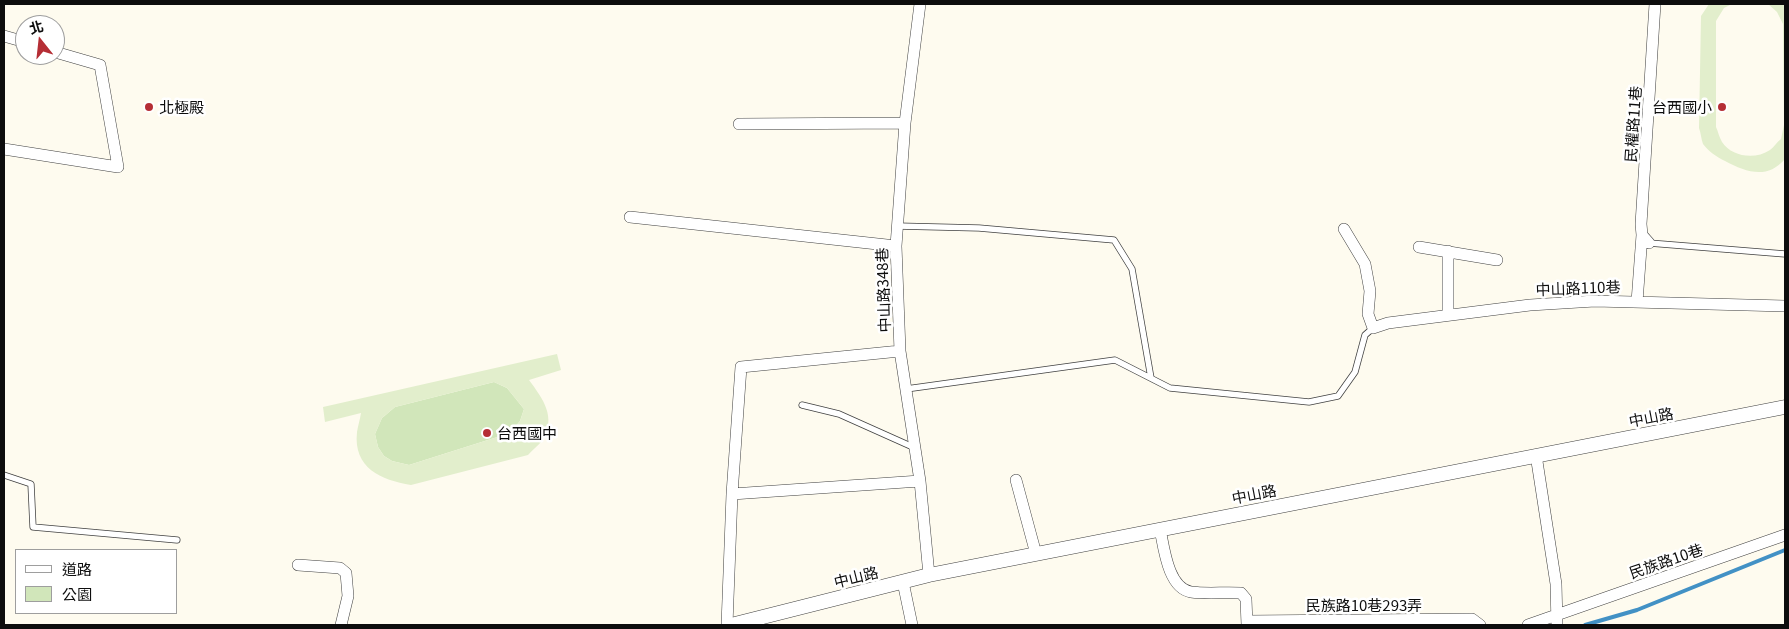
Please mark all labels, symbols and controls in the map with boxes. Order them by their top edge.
north arrow [15,15,65,65]
text: 北 [27,15,46,38]
street label: 民權路11巷 [1621,85,1645,163]
place label: 北極殿 [159,98,204,116]
place label: 台西國小 [1652,98,1712,116]
marker: 北極殿 [143,101,155,113]
marker: 台西國小 [1716,101,1728,113]
street label: 中山路348巷 [873,247,893,333]
street label: 中山路110巷 [1535,278,1621,298]
street label: 中山路 [1627,404,1675,430]
place label: 台西國中 [497,424,557,442]
marker: 台西國中 [481,427,493,439]
street label: 中山路 [1230,481,1278,507]
street label: 民族路10巷 [1627,540,1705,582]
legend [15,549,178,614]
text: 道路 [62,558,92,579]
street label: 中山路 [832,563,880,591]
text: 公園 [62,583,92,604]
street label: 民族路10巷293弄 [1306,596,1422,614]

